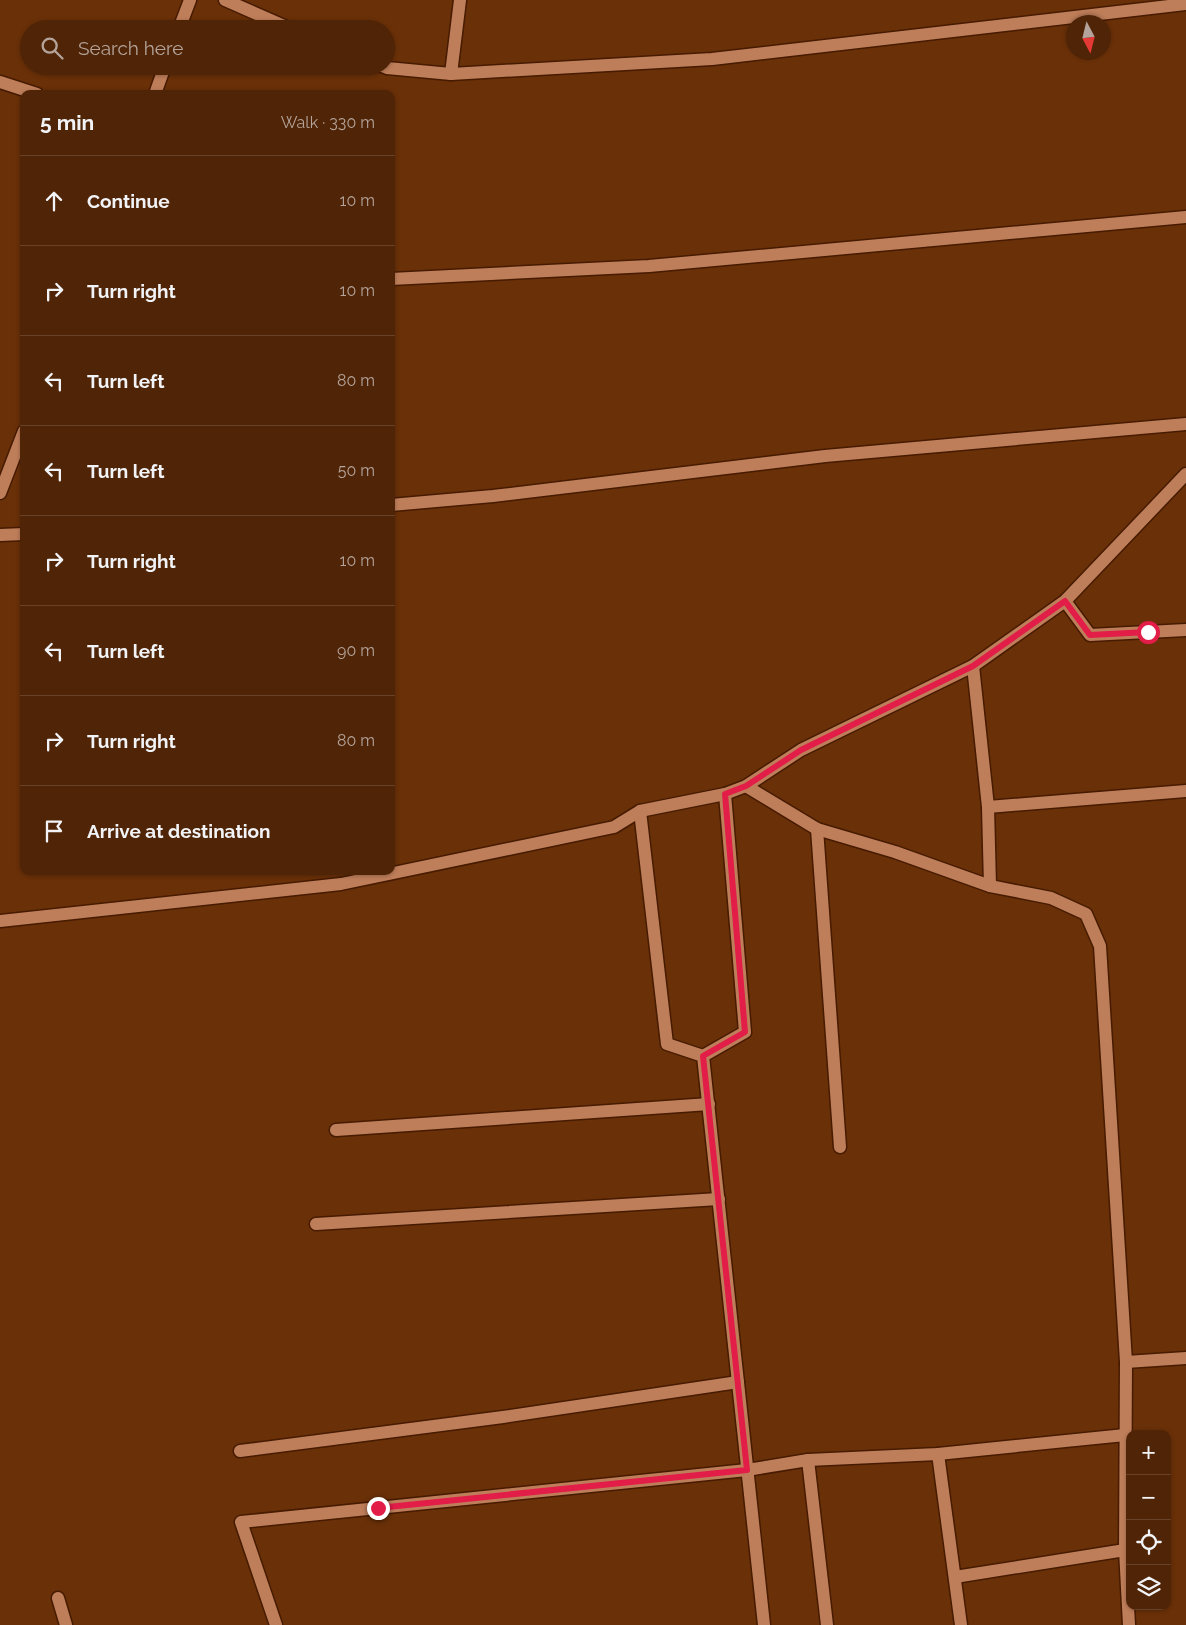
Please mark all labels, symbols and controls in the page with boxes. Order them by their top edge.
north arrow [1066,15,1111,60]
search box [20,20,395,75]
icon: search [38,34,66,62]
text: Search here [78,37,184,59]
text: 5 min [40,110,94,135]
text: Walk · 330 m [281,113,375,132]
icon: ahead [40,187,68,215]
text: Continue [87,190,170,212]
text: 10 m [340,191,375,210]
icon: right [40,277,68,305]
text: Turn right [87,280,176,302]
text: 10 m [340,281,375,300]
icon: left [40,367,68,395]
text: Turn left [87,370,164,392]
text: 80 m [337,371,375,390]
icon: left [40,457,68,485]
text: Turn left [87,460,164,482]
text: 50 m [338,461,375,480]
icon: right [40,547,68,575]
text: Turn right [87,550,176,572]
text: 10 m [340,551,375,570]
route start [1137,621,1160,644]
icon: left [40,637,68,665]
text: Turn left [87,640,164,662]
text: 90 m [337,641,375,660]
icon: right [40,727,68,755]
text: Turn right [87,730,176,752]
text: 80 m [337,731,375,750]
icon: arrive [40,817,68,845]
text: Arrive at destination [87,820,271,842]
map controls [1126,1430,1171,1610]
button: + [1126,1430,1171,1475]
button: − [1126,1475,1171,1520]
route end [367,1497,390,1520]
button: locate [1126,1520,1171,1565]
button: layers [1126,1565,1171,1610]

